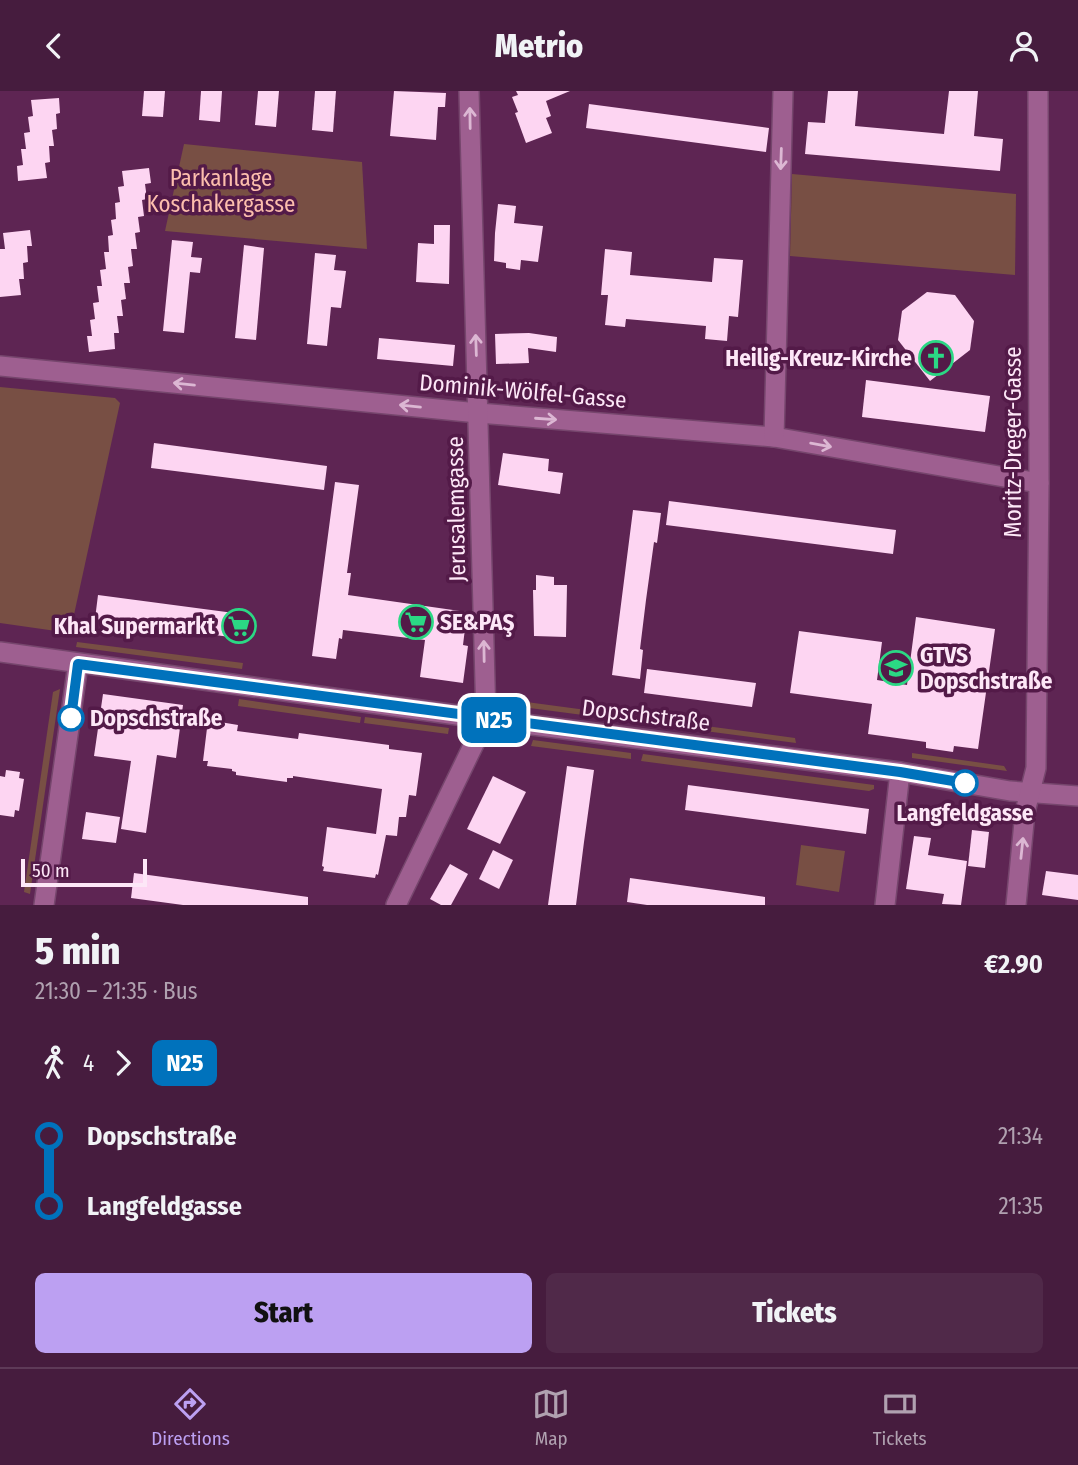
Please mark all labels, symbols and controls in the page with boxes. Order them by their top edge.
icon: back [35,27,73,65]
text: Metrio [495,27,583,65]
icon: person [1005,27,1043,65]
one-way arrow [463,106,476,129]
one-way arrow [774,147,788,170]
park label: Parkanlage Koschakergasse [147,164,295,218]
one-way arrow [469,334,483,357]
church icon: Heilig-Kreuz-Kirche [917,339,955,377]
place label: Heilig-Kreuz-Kirche [725,344,912,372]
street label: Moritz-Dreger-Gasse [999,346,1027,538]
street label: Dominik-Wölfel-Gasse [418,368,628,414]
one-way arrow [173,377,196,390]
one-way arrow [399,400,422,413]
one-way arrow [534,413,557,426]
street label: Jerusalemgasse [441,436,471,582]
one-way arrow [809,439,832,452]
supermarket icon: SE&PAŞ [397,603,435,641]
supermarket icon: Khal Supermarkt [220,607,258,645]
place label: SE&PAŞ [440,608,514,637]
place label: Khal Supermarkt [54,612,216,640]
one-way arrow [477,640,491,663]
place label: GTVS Dopschstraße [920,641,1053,695]
school or university icon: GTVS Dopschstraße [877,649,915,687]
street label: Dopschstraße [580,693,712,737]
line badge: N25 [454,697,534,743]
place label: Dopschstraße [90,704,223,732]
marker: Dopschstraße [58,705,84,731]
text: N25 [475,706,513,734]
marker: Langfeldgasse [952,770,978,796]
place label: Langfeldgasse [896,799,1034,827]
one-way arrow [1015,837,1028,860]
scale bar [21,856,147,888]
text: 50 m [32,859,70,882]
text: 5 min [35,928,120,974]
text: €2.90 [984,949,1043,980]
text: 21:30 – 21:35 · Bus [35,977,198,1005]
icon: walk [35,1044,73,1082]
icon: forward [104,1044,142,1082]
text: 4 [83,1049,94,1077]
text: N25 [166,1049,203,1077]
text: Dopschstraße [87,1121,237,1152]
text: 21:34 [998,1122,1043,1150]
text: Langfeldgasse [87,1191,242,1222]
text: 21:35 [998,1192,1043,1220]
button: Start [35,1273,532,1353]
button: Tickets [546,1273,1043,1353]
tab: Directions [151,1385,230,1450]
tab: Map [532,1385,570,1450]
tab: Tickets [873,1385,927,1450]

